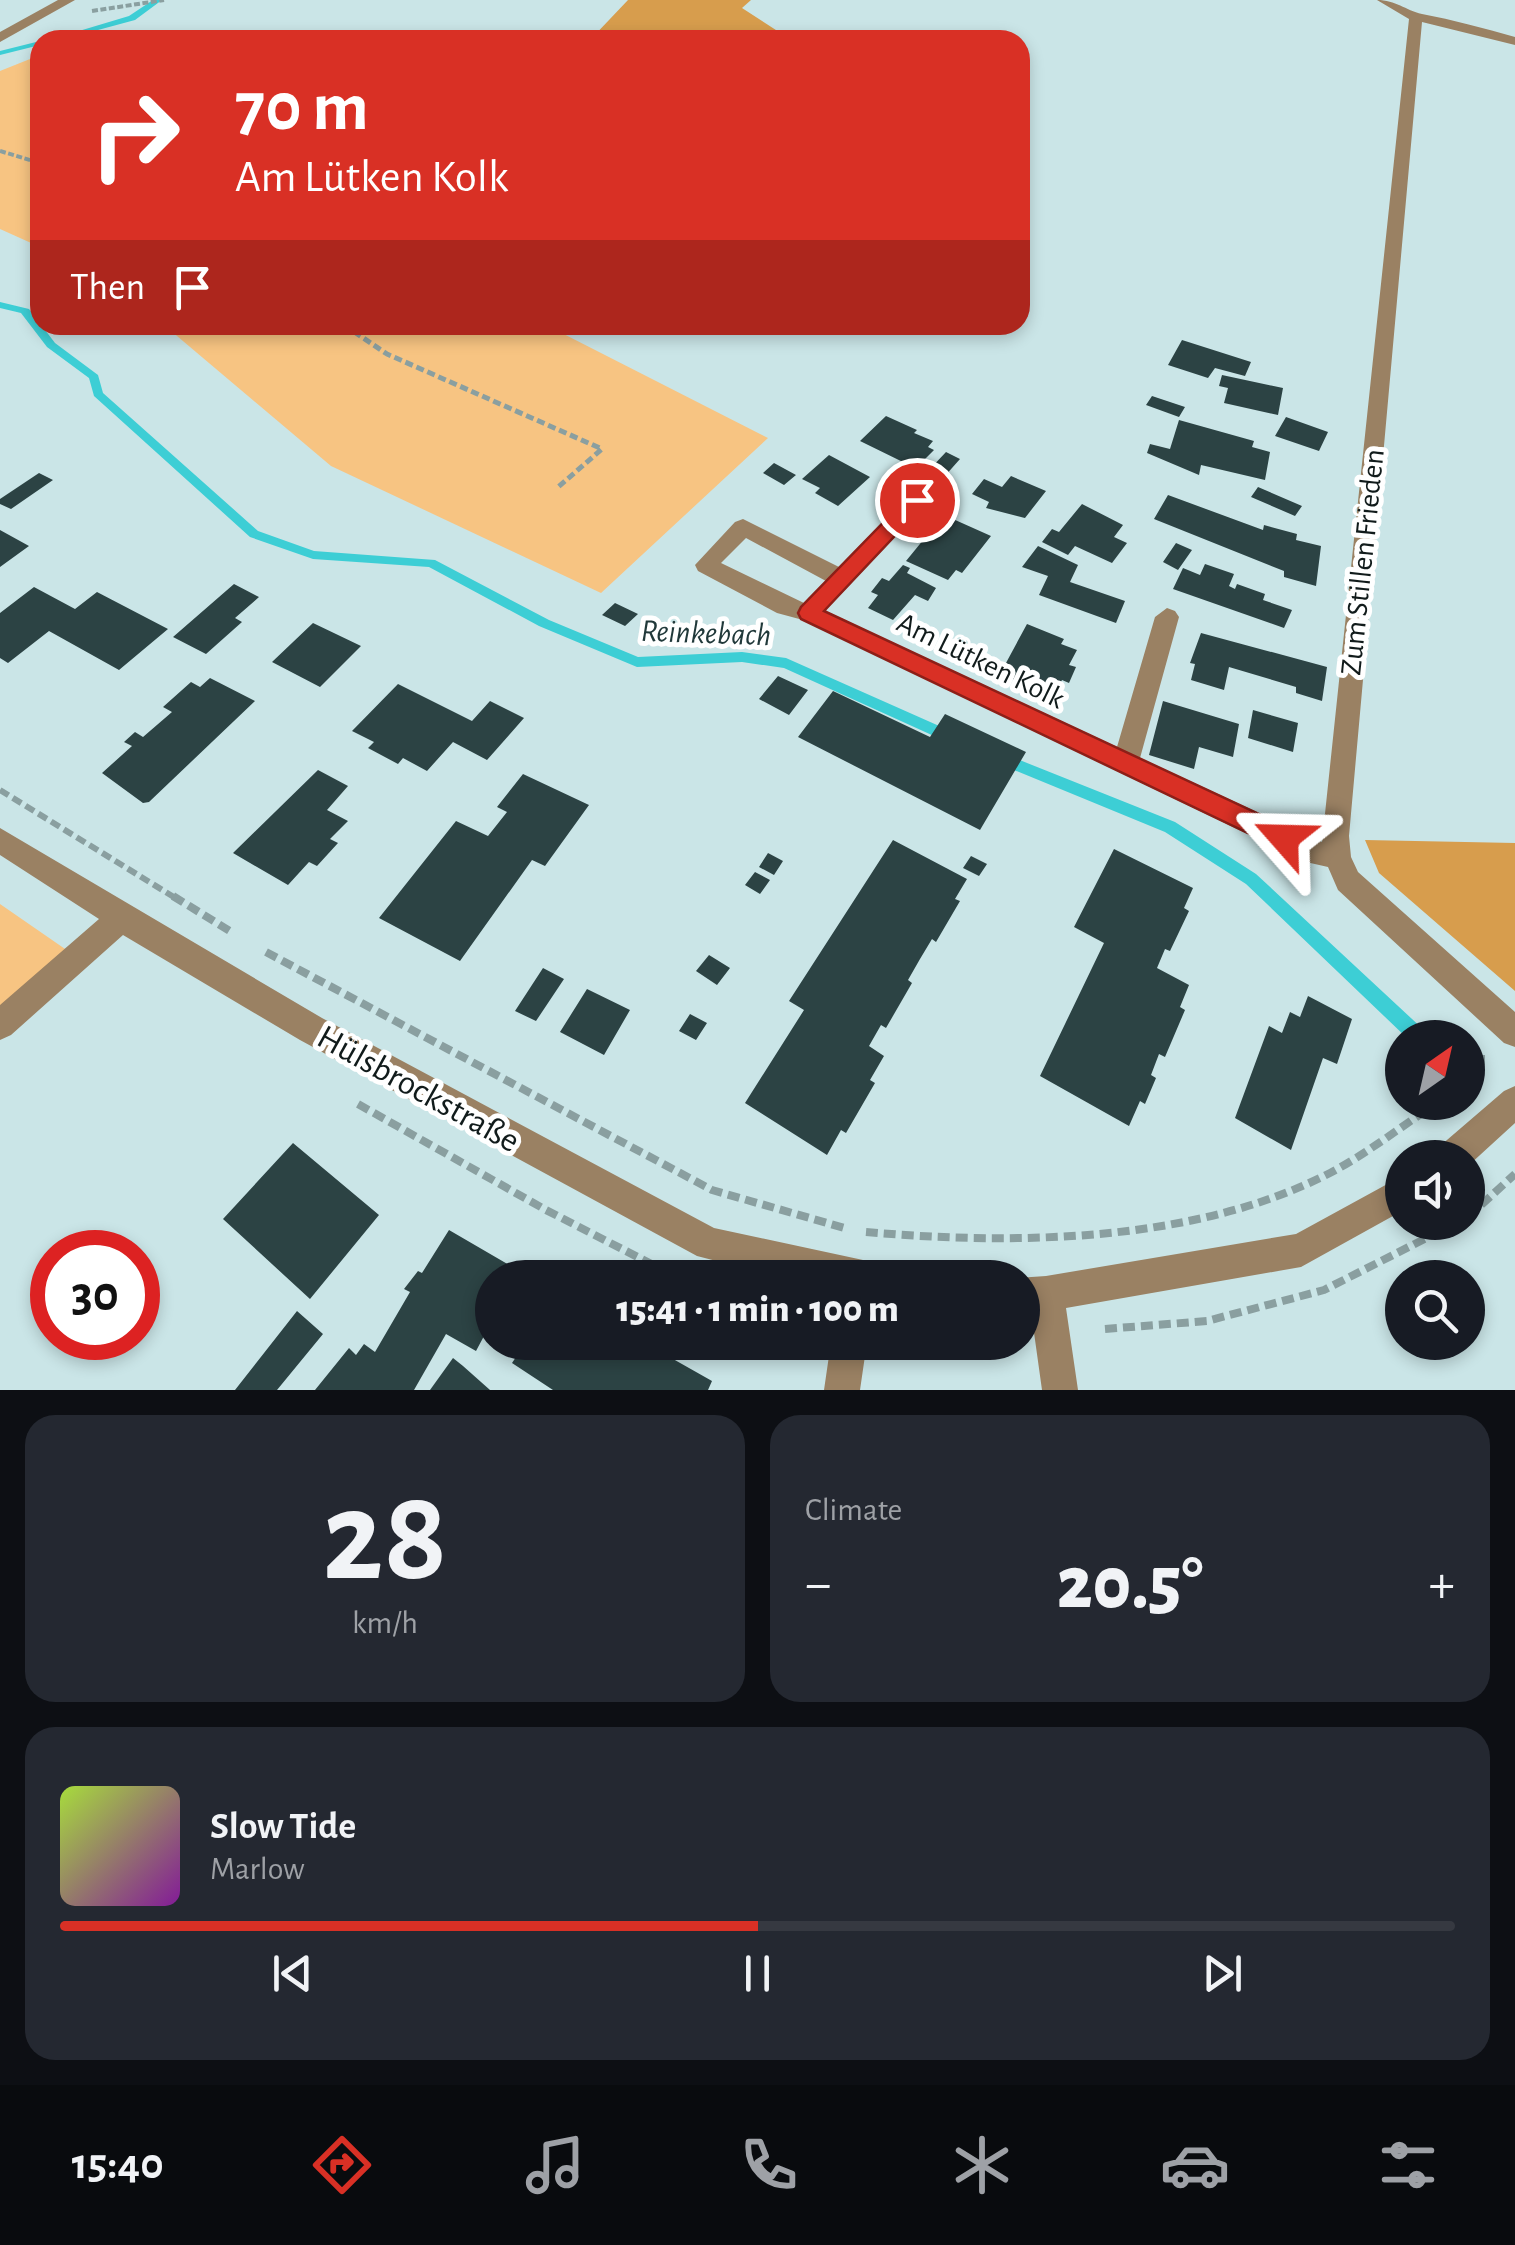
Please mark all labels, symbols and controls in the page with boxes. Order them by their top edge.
icon: right [70,70,200,200]
text: 70 m [235,73,369,143]
text: Am Lütken Kolk [235,155,508,200]
icon: arrive [165,260,220,315]
text: Then [70,269,145,307]
street label: Zum Stillen Frieden [1336,448,1390,677]
pin [875,458,960,543]
icon: arrive [890,473,945,528]
street label: Am Lütken Kolk [892,607,1069,714]
water label: Reinkebach [640,615,772,651]
position arrow [1232,786,1336,890]
street label: Hülsbrockstraße [311,1019,525,1159]
north arrow [1385,1020,1485,1120]
map controls [1385,1020,1485,1360]
button: sound [1385,1140,1485,1240]
speed limit sign: 30 [30,1230,160,1360]
button: search [1385,1260,1485,1360]
text: 15:41 · 1 min · 100 m [616,1291,899,1329]
text: 28 [322,1474,448,1604]
text: Climate [805,1494,902,1526]
text: 20.5° [1057,1547,1203,1622]
text: − [805,1557,831,1612]
text: + [1429,1557,1455,1612]
text: km/h [352,1607,418,1639]
text: Slow Tide [210,1808,356,1846]
text: Marlow [210,1853,305,1885]
icon: previous [265,1946,320,2001]
icon: pause [730,1946,785,2001]
icon: next [1195,1946,1250,2001]
icon: directions [307,2130,377,2200]
icon: music [520,2130,590,2200]
icon: phone [734,2130,804,2200]
icon: climate [947,2130,1017,2200]
icon: car [1160,2130,1230,2200]
icon: filters [1373,2130,1443,2200]
text: 15:40 [72,2142,164,2187]

